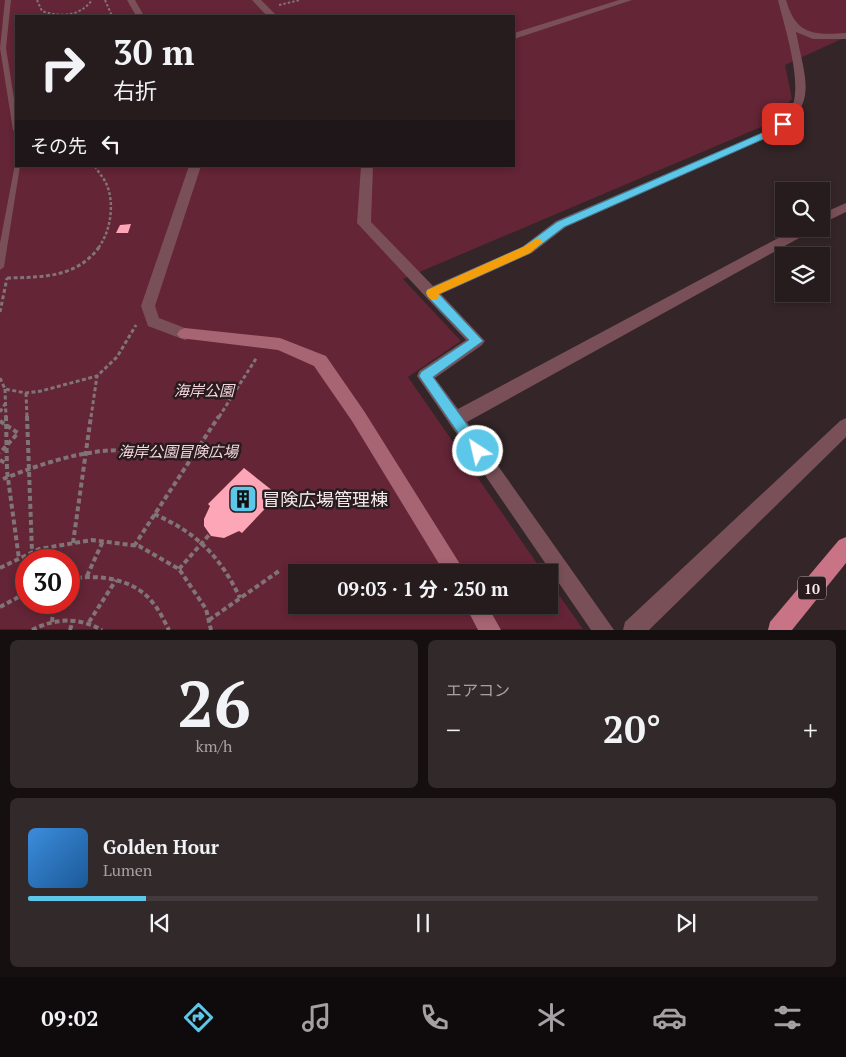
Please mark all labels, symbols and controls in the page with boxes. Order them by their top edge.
text: 30 m [113,29,194,75]
icon: right [30,35,95,100]
text: 右折 [113,76,157,105]
pin [762,103,804,145]
icon: arrive [769,110,797,138]
icon: left [97,130,125,158]
text: その先 [30,133,87,158]
map controls [775,182,830,302]
button: search [775,182,830,237]
button: layers [775,247,830,302]
park label: 海岸公園 [174,380,236,400]
position arrow [451,424,503,476]
park label: 海岸公園冒険広場 [118,441,240,461]
building icon: 冒険広場管理棟 [228,484,258,514]
place label: 冒険広場管理棟 [262,487,388,511]
speed limit sign: 30 [15,549,80,614]
text: 09:03 · 1 分 · 250 m [338,576,508,601]
road number: 10 [798,576,826,600]
text: 26 [177,659,251,746]
text: エアコン [446,679,510,701]
text: 20° [603,704,661,754]
text: − [446,711,461,748]
text: + [803,711,818,748]
text: km/h [196,735,232,757]
text: Golden Hour [103,834,219,859]
text: Lumen [103,859,152,881]
icon: previous [146,909,174,937]
icon: pause [409,909,437,937]
icon: next [672,909,700,937]
icon: directions [181,1000,216,1035]
icon: music [299,1000,334,1035]
icon: phone [417,1000,452,1035]
icon: climate [534,1000,569,1035]
icon: car [652,1000,687,1035]
icon: filters [770,1000,805,1035]
text: 09:02 [41,1003,99,1032]

